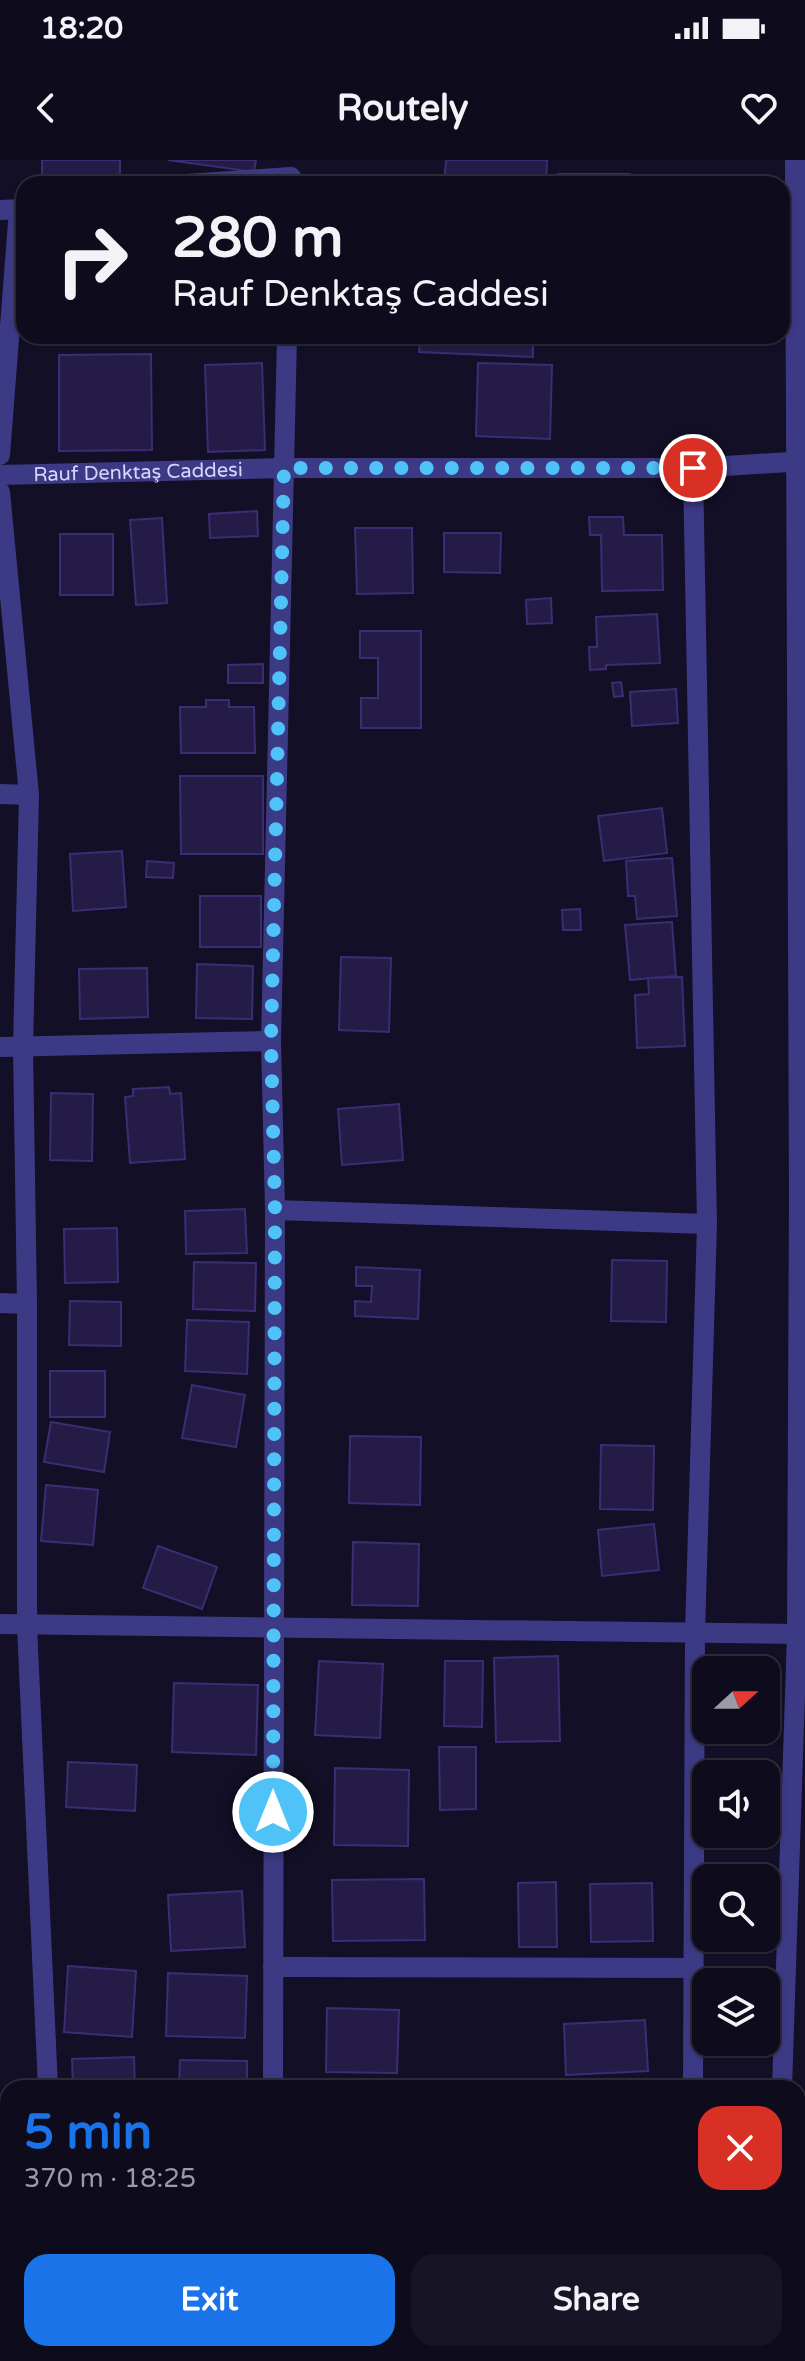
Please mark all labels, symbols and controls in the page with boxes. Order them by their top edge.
text: 18:20 [40,10,123,47]
icon: back [24,86,68,130]
icon: heart [737,86,781,130]
text: Routely [337,87,468,130]
text: 280 m [172,205,343,272]
icon: right [40,208,144,312]
text: Rauf Denktaş Caddesi [172,273,549,316]
pin [659,434,727,502]
icon: arrive [671,446,715,490]
street label: Rauf Denktaş Caddesi [33,458,243,487]
north arrow [692,1656,780,1744]
map controls [692,1656,780,2056]
button: sound [692,1760,780,1848]
position arrow [231,1770,315,1854]
button: search [692,1864,780,1952]
button: layers [692,1968,780,2056]
text: 5 min [24,2104,152,2162]
button: close [698,2106,782,2190]
text: 370 m · 18:25 [24,2163,196,2194]
button: Exit [24,2254,395,2346]
button: Share [411,2254,782,2346]

